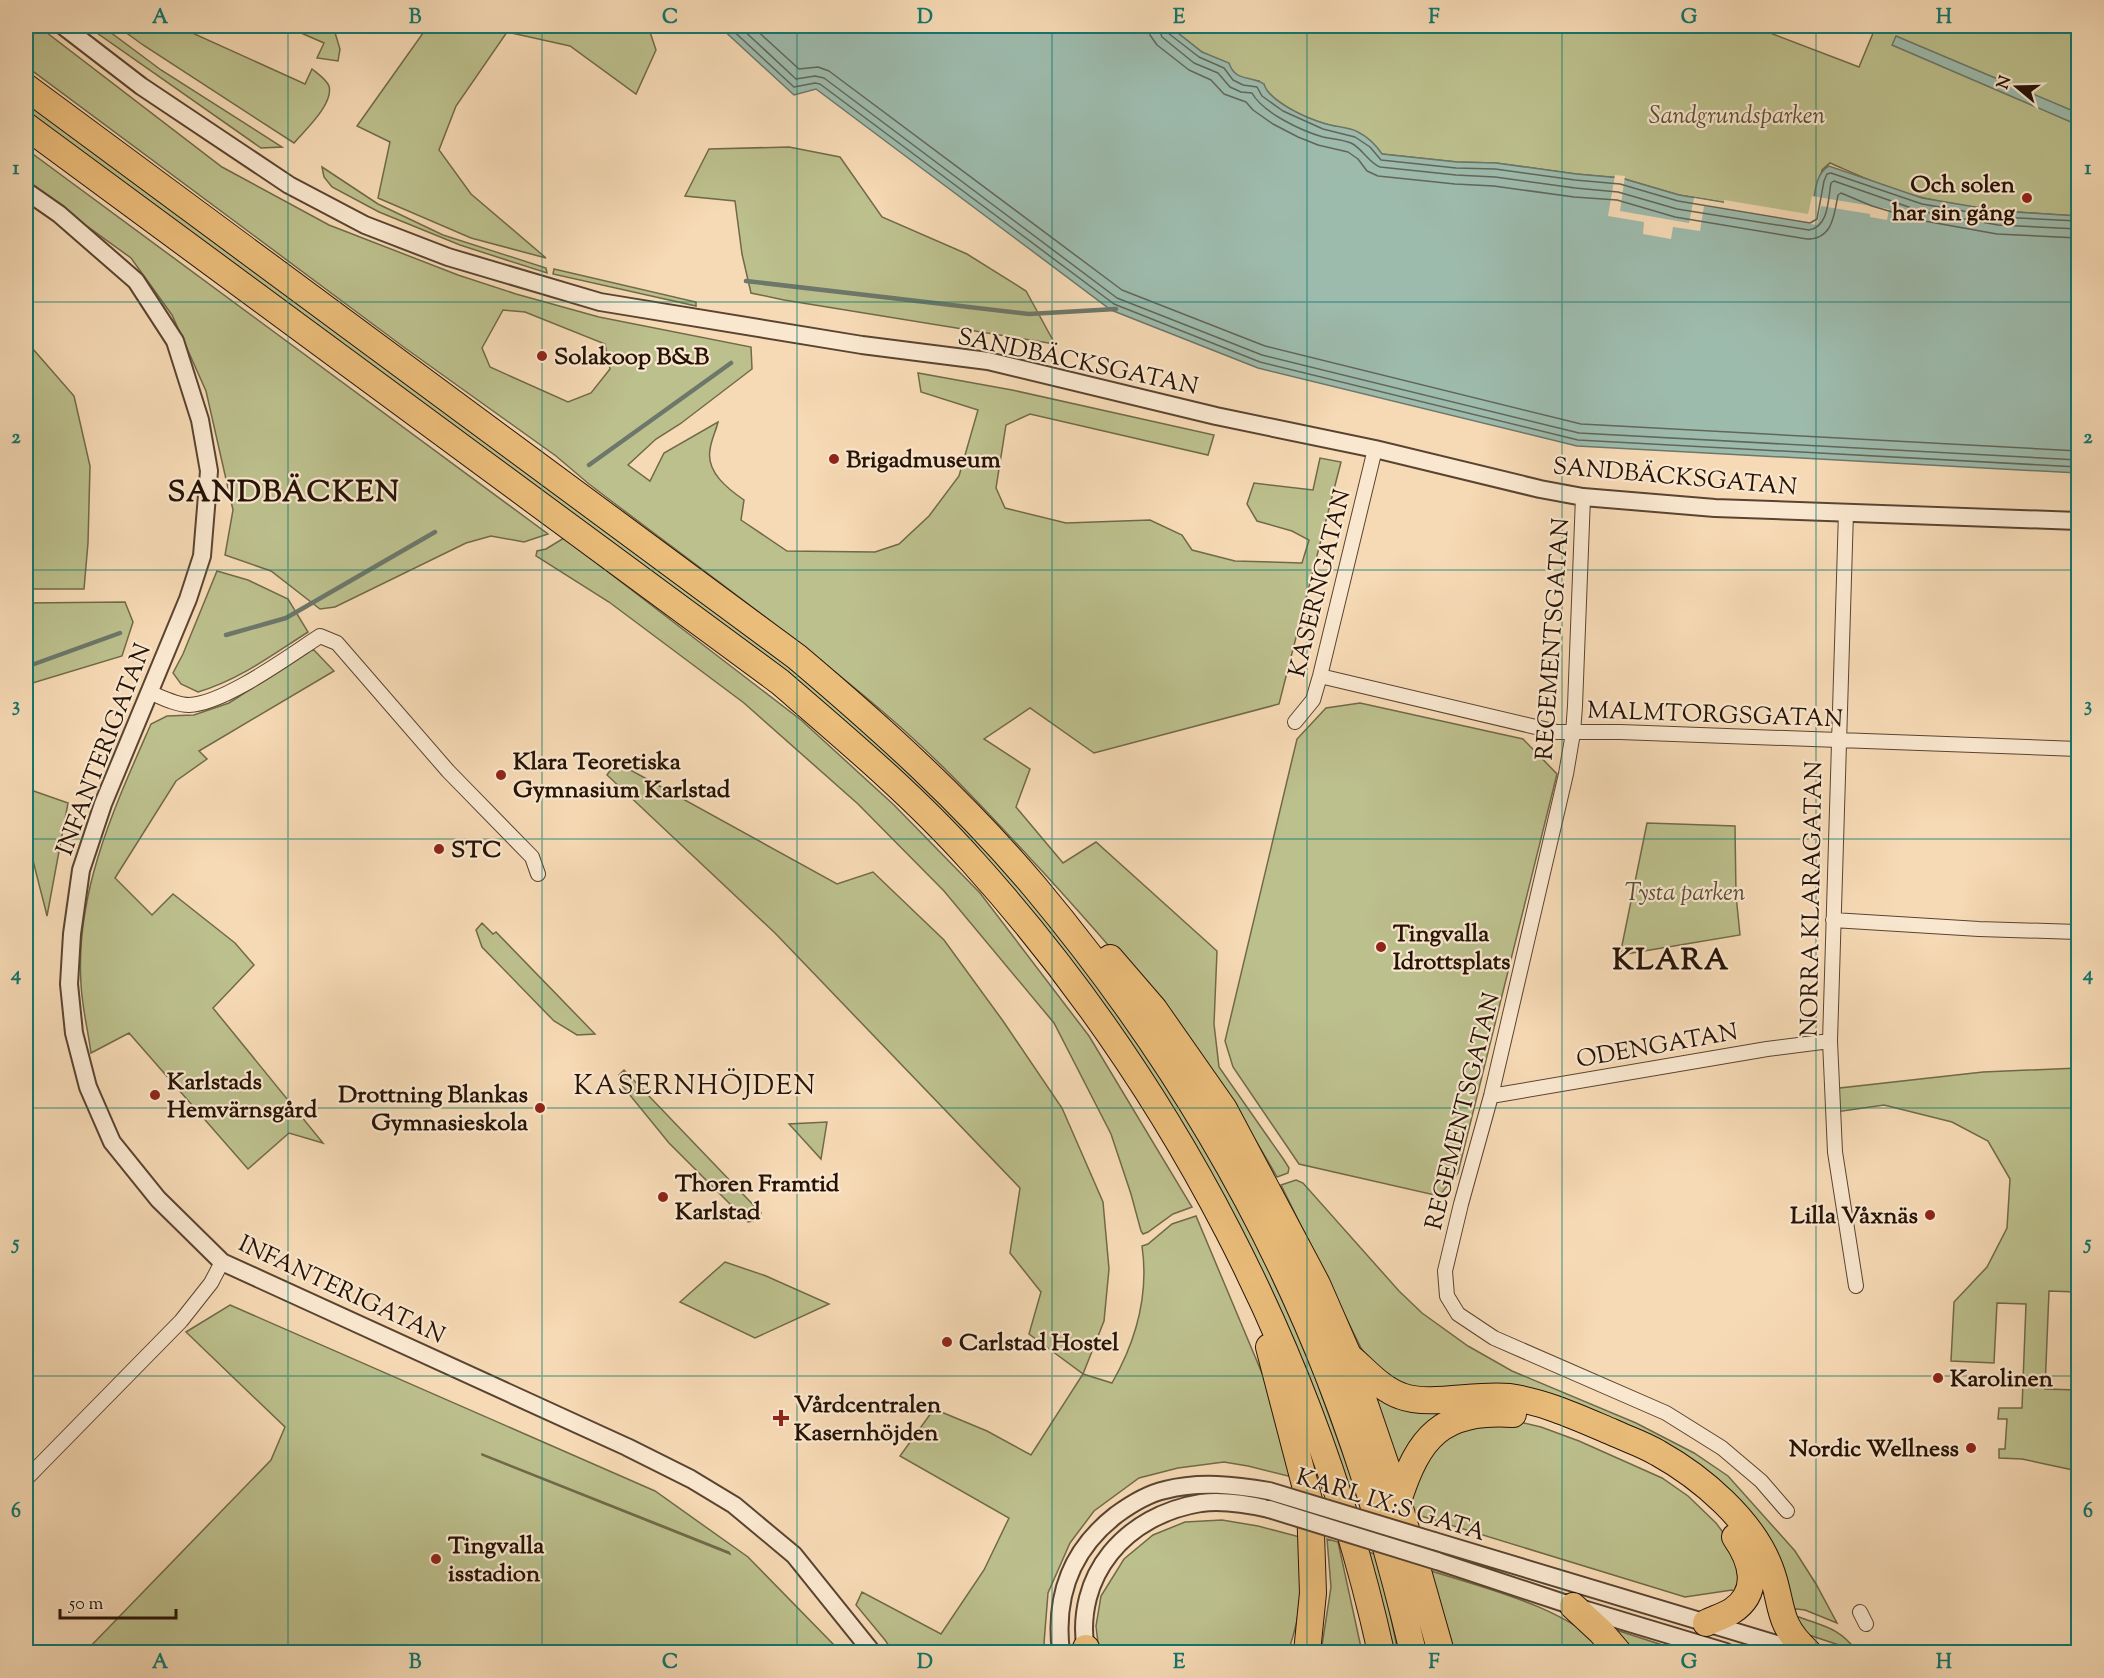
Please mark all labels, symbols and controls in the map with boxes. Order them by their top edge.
text: A [152,4,169,33]
text: B [409,4,422,33]
text: C [662,4,678,33]
text: D [917,4,933,33]
text: E [1173,4,1186,33]
text: F [1428,4,1440,33]
text: G [1681,4,1698,33]
text: H [1936,4,1952,33]
north arrow [1987,57,2047,117]
text: N [1992,73,2018,93]
park label: Sandgrundsparken [1649,100,1825,134]
text: 1 [13,155,20,184]
text: 1 [2085,155,2092,184]
place label: Och solen har sin gång [1892,169,2016,231]
marker: Och solen har sin gång [2020,191,2034,205]
street label: SANDBÄCKSGATAN [954,321,1201,405]
place label: Solakoop B&B [554,341,709,375]
marker: Solakoop B&B [535,349,549,363]
text: 2 [11,424,21,453]
text: 2 [2083,424,2093,453]
place label: Brigadmuseum [846,444,1001,478]
street label: SANDBÄCKSGATAN [1551,450,1798,506]
marker: Brigadmuseum [827,452,841,466]
district label: SANDBÄCKEN [168,472,400,515]
street label: KASERNGATAN [1281,486,1361,681]
street label: REGEMENTSGATAN [1529,517,1579,762]
street label: INFANTERIGATAN [49,639,161,861]
text: 3 [12,692,20,721]
text: 3 [2084,692,2092,721]
street label: MALMTORGSGATAN [1586,695,1844,737]
place label: Klara Teoretiska Gymnasium Karlstad [513,746,731,808]
street label: NORRA KLARAGATAN [1794,761,1832,1037]
marker: Klara Teoretiska Gymnasium Karlstad [494,768,508,782]
place label: STC [451,834,502,868]
marker: STC [432,842,446,856]
park label: Tysta parken [1625,877,1746,911]
place label: Tingvalla Idrottsplats [1393,918,1510,980]
marker: Tingvalla Idrottsplats [1374,940,1388,954]
district label: KLARA [1612,940,1730,983]
text: 4 [10,961,21,990]
text: 4 [2082,961,2093,990]
street label: REGEMENTSGATAN [1418,989,1510,1234]
street label: ODENGATAN [1574,1016,1741,1078]
place label: Karlstads Hemvärnsgård [167,1066,318,1128]
district label: KASERNHÖJDEN [573,1068,817,1107]
place label: Drottning Blankas Gymnasieskola [338,1079,529,1141]
marker: Karlstads Hemvärnsgård [148,1088,162,1102]
marker: Drottning Blankas Gymnasieskola [533,1101,547,1115]
place label: Thoren Framtid Karlstad [675,1168,840,1230]
marker: Thoren Framtid Karlstad [656,1190,670,1204]
place label: Lilla Våxnäs [1790,1200,1918,1234]
marker: Lilla Våxnäs [1923,1208,1937,1222]
street label: INFANTERIGATAN [232,1228,450,1354]
text: 5 [11,1230,20,1259]
text: 5 [2083,1230,2092,1259]
place label: Carlstad Hostel [959,1327,1119,1361]
marker: Carlstad Hostel [940,1335,954,1349]
place label: Karolinen [1950,1363,2054,1397]
marker: Karolinen [1931,1371,1945,1385]
place label: Vårdcentralen Kasernhöjden [794,1389,942,1451]
marker: Vårdcentralen Kasernhöjden [772,1409,790,1427]
place label: Nordic Wellness [1789,1433,1959,1467]
marker: Nordic Wellness [1964,1441,1978,1455]
street label: KARL IX:S GATA [1291,1461,1490,1551]
text: 6 [11,1498,21,1527]
text: 6 [2083,1498,2093,1527]
place label: Tingvalla isstadion [448,1530,545,1592]
marker: Tingvalla isstadion [429,1552,443,1566]
scale bar [60,1582,176,1620]
text: 50 m [68,1592,104,1618]
text: A [152,1649,169,1678]
text: B [409,1649,422,1678]
text: C [662,1649,678,1678]
text: D [917,1649,933,1678]
text: E [1173,1649,1186,1678]
text: F [1428,1649,1440,1678]
text: G [1681,1649,1698,1678]
text: H [1936,1649,1952,1678]

